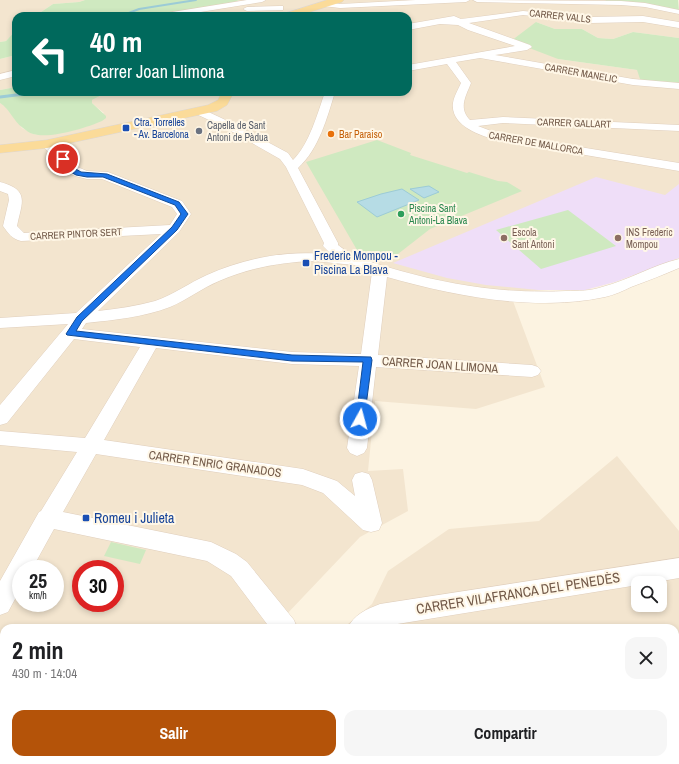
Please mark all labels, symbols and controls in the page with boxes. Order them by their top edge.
street label: CARRER VALLS [529,6,592,26]
text: 40 m [90,23,142,61]
icon: left [24,28,76,80]
text: Carrer Joan Llimona [90,59,225,84]
street label: CARRER MANELIC [544,60,618,86]
street label: CARRER GALLART [537,115,611,131]
place label: Ctra. Torrelles - Av. Barcelona [134,116,189,141]
place label: Capella de Sant Antoni de Pàdua [206,119,269,144]
marker: Ctra. Torrelles - Av. Barcelona [121,123,131,133]
marker: Capella de Sant Antoni de Pàdua [194,126,204,136]
place label: Bar Paraiso [339,128,383,141]
street label: CARRER DE MALLORCA [488,128,585,158]
marker: Bar Paraiso [326,129,336,139]
pin [46,142,80,176]
icon: arrive [52,148,74,170]
place label: Piscina Sant Antoni-La Blava [408,202,468,227]
marker: Piscina Sant Antoni-La Blava [396,209,406,219]
street label: CARRER PINTOR SERT [30,225,122,243]
place label: Escola Sant Antoni [512,226,554,251]
place label: INS Frederic Mompou [626,226,672,251]
marker: Escola Sant Antoni [499,233,509,243]
marker: INS Frederic Mompou [613,233,623,243]
place label: Frederic Mompou - Piscina La Blava [314,248,398,278]
marker: Frederic Mompou - Piscina La Blava [301,258,311,268]
street label: CARRER JOAN LLIMONA [381,353,499,377]
position arrow [339,398,381,440]
street label: CARRER ENRIC GRANADOS [148,447,283,481]
place label: Romeu i Julieta [94,509,175,527]
marker: Romeu i Julieta [81,513,91,523]
speed limit sign: 30 [72,560,124,612]
text: 25 [29,567,47,594]
street label: CARRER VILAFRANCA DEL PENEDÈS [415,568,622,618]
map controls [631,576,667,612]
button: search [631,576,667,612]
text: km/h [29,589,47,602]
text: 2 min [12,634,63,666]
button: close [625,637,667,679]
text: 430 m · 14:04 [12,665,77,682]
button: Salir [12,710,336,756]
button: Compartir [344,710,667,756]

